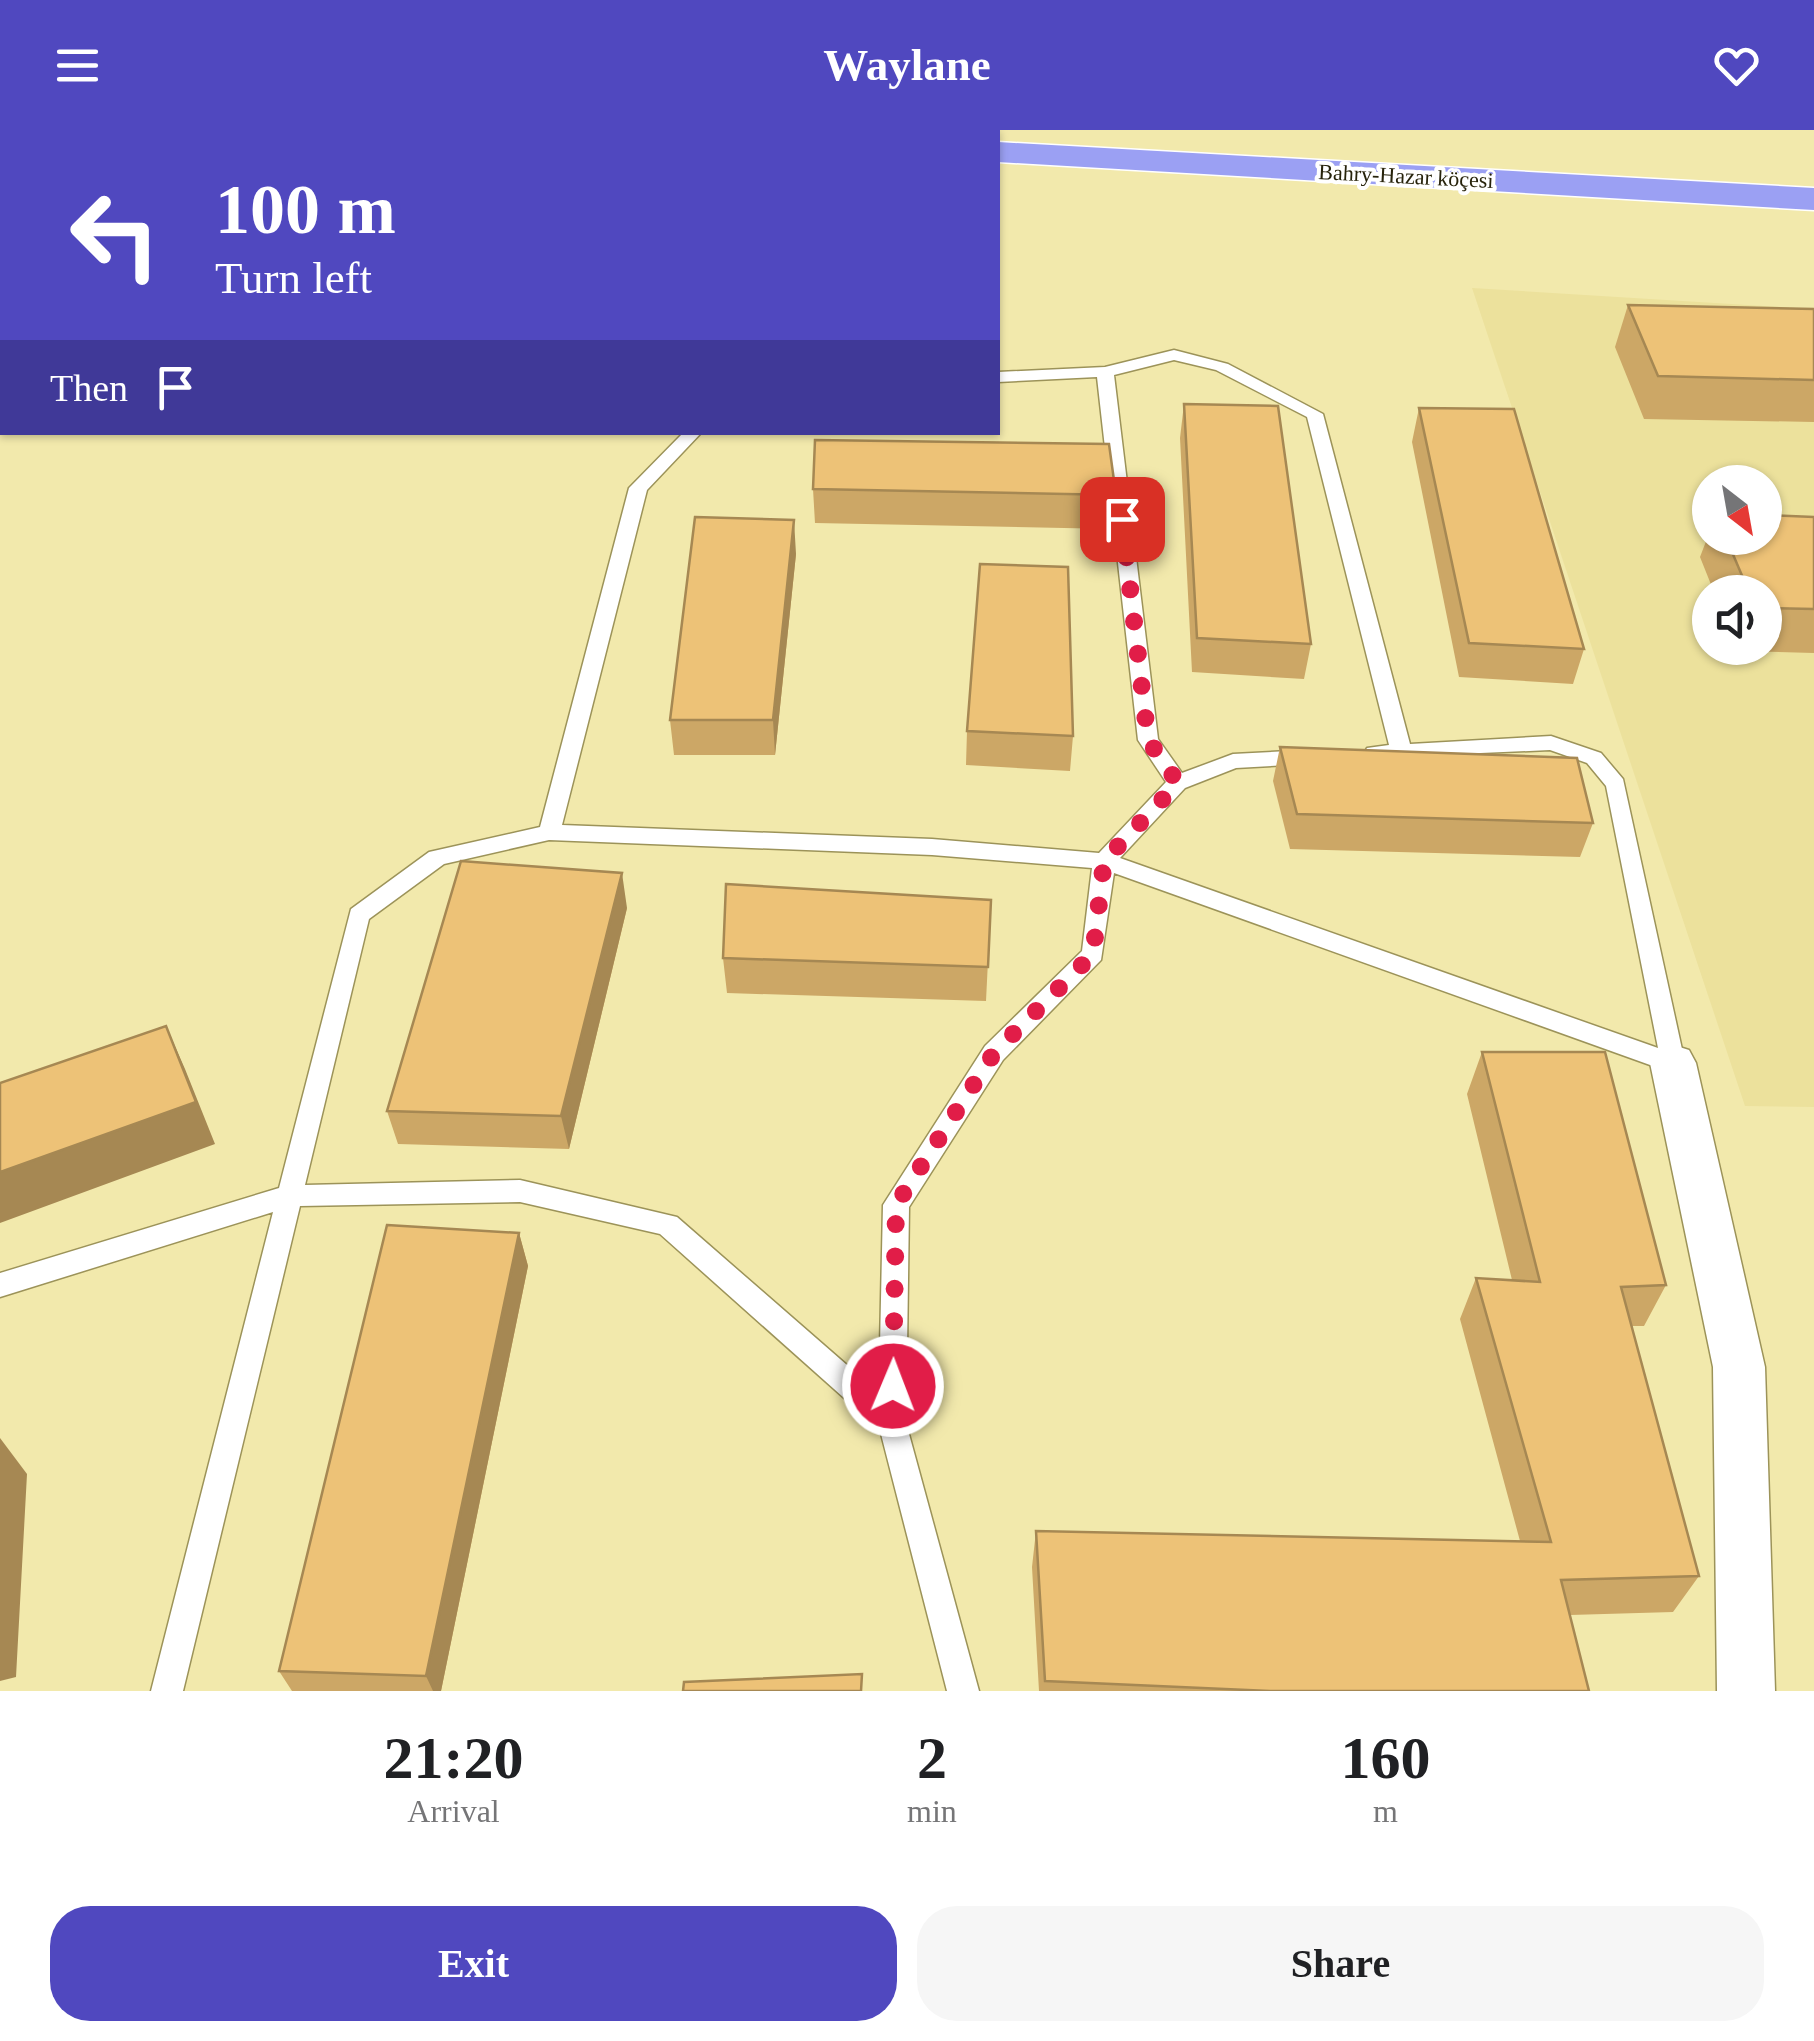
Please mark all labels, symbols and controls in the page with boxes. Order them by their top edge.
icon: menu [50,38,105,93]
icon: heart [1709,38,1764,93]
text: Waylane [823,40,991,90]
street label: Bahry-Hazar köçesi [1318,159,1494,193]
icon: left [50,170,180,300]
text: 100 m [215,171,396,248]
text: Turn left [215,253,372,303]
icon: arrive [148,360,203,415]
text: Then [50,367,128,409]
north arrow [1692,465,1782,555]
map controls [1692,465,1782,665]
pin [1080,477,1165,562]
icon: arrive [1095,492,1150,547]
button: sound [1692,575,1782,665]
position arrow [841,1334,945,1438]
text: 21:20 [384,1725,524,1791]
text: 2 [917,1725,947,1791]
text: 160 [1340,1725,1430,1791]
text: Arrival [407,1793,500,1829]
text: min [907,1793,957,1829]
text: m [1373,1793,1398,1829]
button: Exit [50,1906,897,2021]
button: Share [917,1906,1764,2021]

